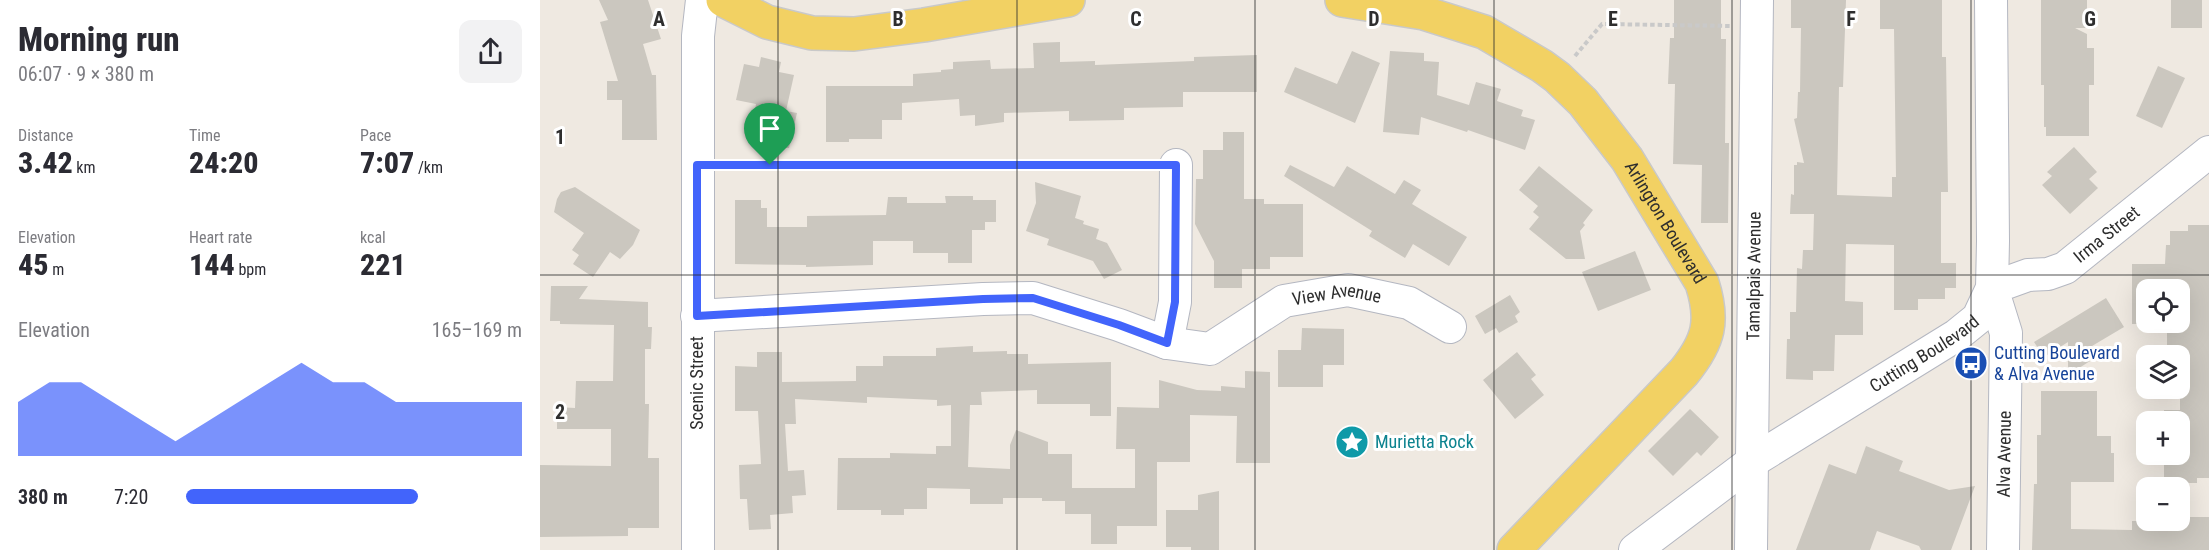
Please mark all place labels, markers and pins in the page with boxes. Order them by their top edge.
pin [744,103,795,165]
place label: Cutting Boulevard & Alva Avenue [1994,342,2120,384]
bus stop icon: Cutting Boulevard & Alva Avenue [1953,345,1989,381]
place icon: Murietta Rock [1334,424,1370,460]
place label: Murietta Rock [1375,431,1474,452]

